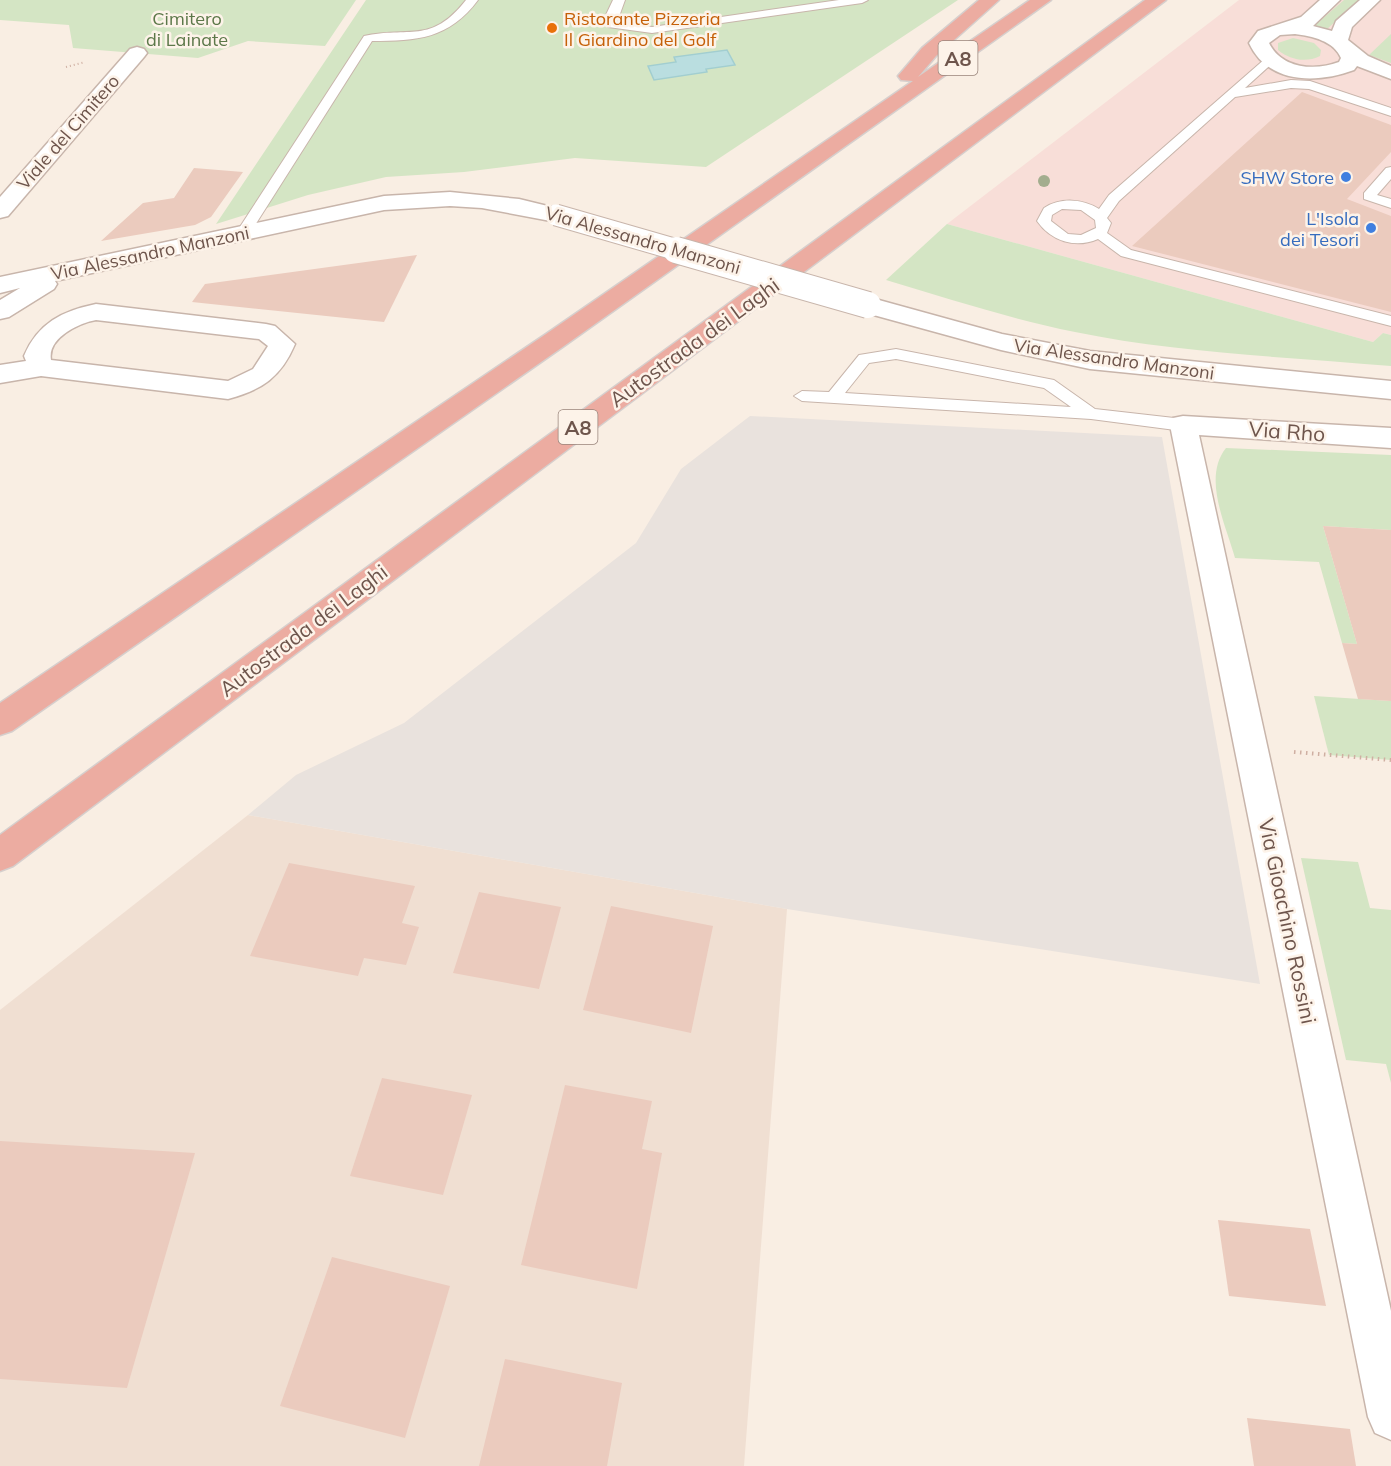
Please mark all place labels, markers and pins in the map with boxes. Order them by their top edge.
place label: Ristorante Pizzeria Il Giardino del Golf [564,7,720,51]
marker: Ristorante Pizzeria Il Giardino del Golf [545,21,559,35]
place label: SHW Store [1240,166,1334,189]
marker: SHW Store [1339,170,1353,184]
place label: L'Isola dei Tesori [1280,207,1359,251]
marker: L'Isola dei Tesori [1364,221,1378,235]

